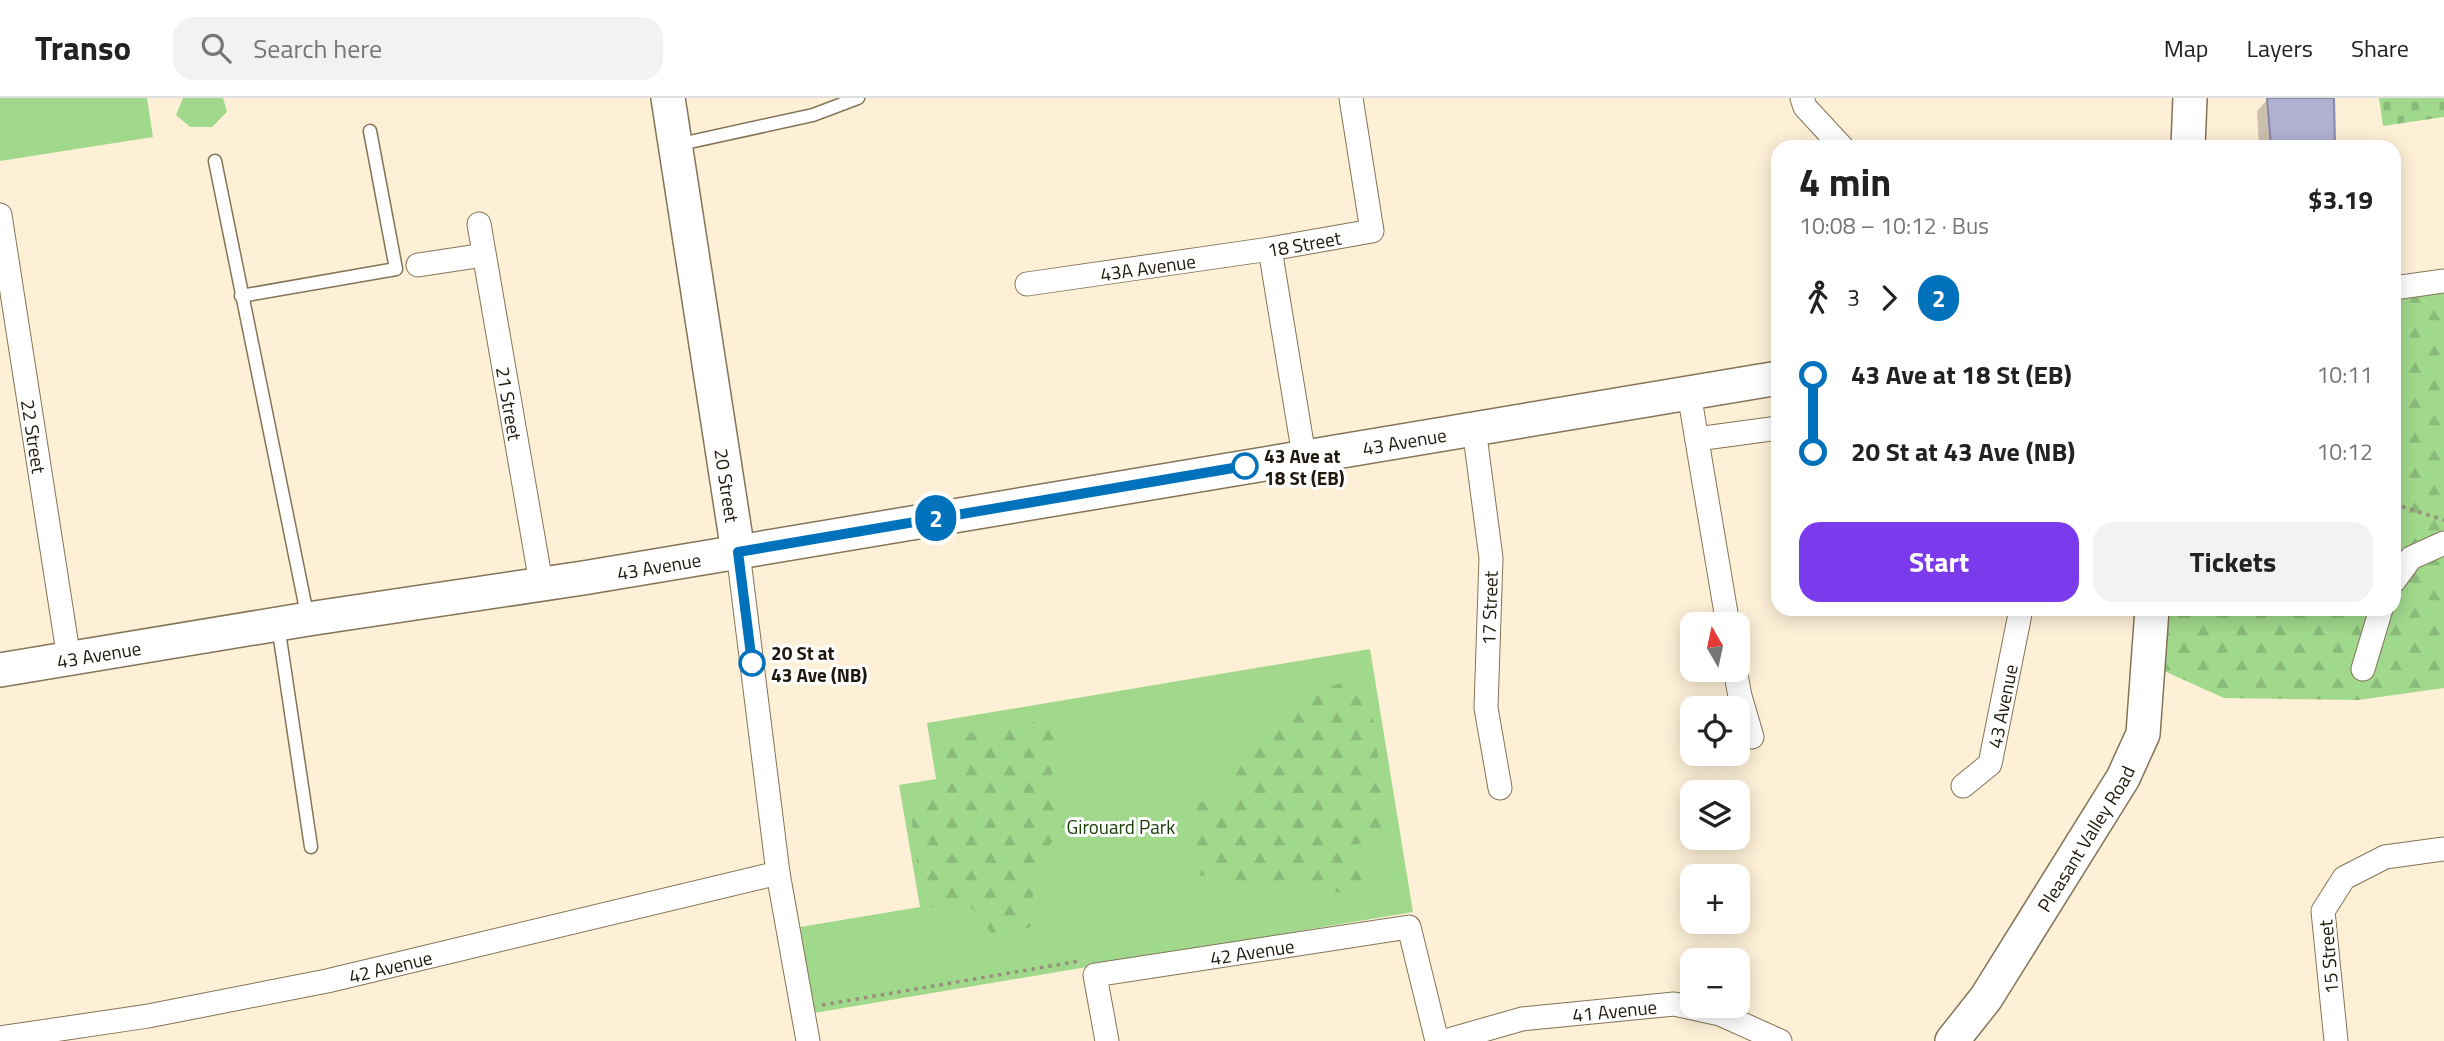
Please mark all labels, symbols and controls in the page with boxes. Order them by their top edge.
search box [173,17,663,80]
text: Transo [35,23,131,73]
icon: search [197,29,235,67]
text: Search here [253,29,382,68]
text: Map [2164,30,2209,66]
text: Layers [2247,30,2313,66]
text: Share [2351,30,2409,66]
text: 4 min [1799,153,1891,211]
text: $3.19 [2308,180,2373,219]
text: 10:08 – 10:12 · Bus [1799,208,1989,243]
street label: 18 Street [1265,222,1343,264]
street label: 43A Avenue [1098,245,1197,288]
icon: walk [1799,279,1837,317]
icon: forward [1870,279,1908,317]
text: 3 [1847,280,1860,315]
text: 2 [1932,280,1945,316]
text: 43 Ave at 18 St (EB) [1851,355,2072,394]
text: 10:11 [2316,357,2373,392]
street label: 21 Street [489,364,531,443]
street label: 22 Street [14,397,54,476]
street label: 43 Avenue [1360,419,1449,462]
text: 20 St at 43 Ave (NB) [1851,432,2075,471]
text: 10:12 [2316,434,2373,469]
place label: 43 Ave at 18 St (EB) [1264,441,1345,492]
street label: 20 Street [708,446,748,525]
marker: 43 Ave at 18 St (EB) [1232,453,1258,479]
line badge: 2 [913,495,959,541]
text: 2 [929,500,943,536]
button: Start [1799,522,2079,602]
button: Tickets [2093,522,2373,602]
street label: 43 Avenue [614,544,703,587]
street label: 17 Street [1473,570,1505,646]
north arrow [1680,612,1750,682]
map controls [1680,612,1750,1018]
street label: 43 Avenue [54,632,143,675]
place label: 20 St at 43 Ave (NB) [771,638,867,689]
marker: 20 St at 43 Ave (NB) [739,650,765,676]
street label: 43 Avenue [1979,661,2024,750]
button: locate [1680,696,1750,766]
street label: Pleasant Valley Road [2029,761,2141,917]
button: layers [1680,780,1750,850]
park label: Girouard Park [1067,812,1175,841]
button: + [1680,864,1750,934]
street label: 15 Street [2310,918,2346,995]
street label: 42 Avenue [1208,930,1296,972]
street label: 42 Avenue [346,942,435,990]
button: − [1680,948,1750,1018]
street label: 41 Avenue [1571,991,1658,1028]

